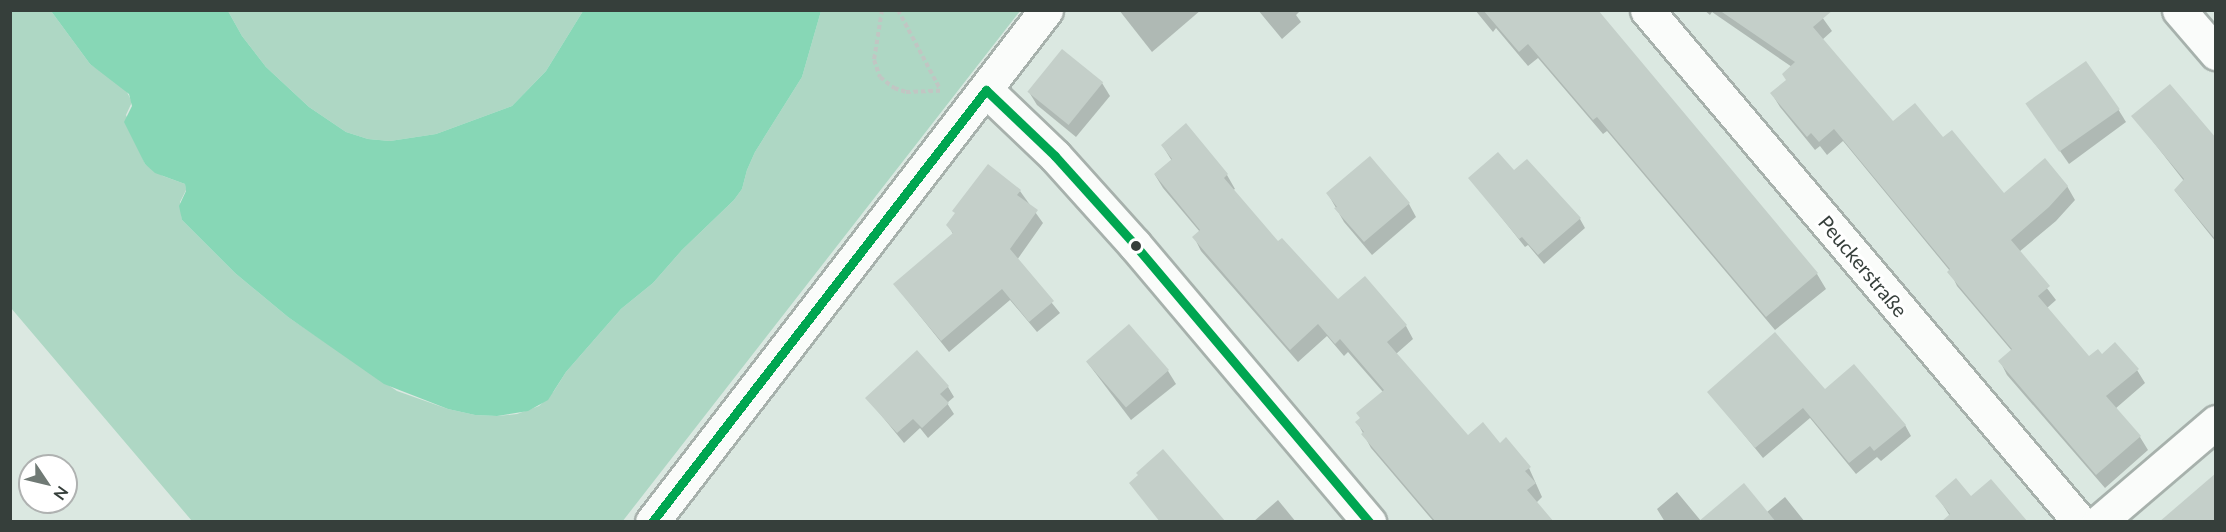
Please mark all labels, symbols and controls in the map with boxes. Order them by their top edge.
street label: Peuckerstraße [1814,210,1912,322]
unlabelled marker [1130,240,1142,252]
north arrow [18,454,78,514]
text: N [50,483,73,504]

